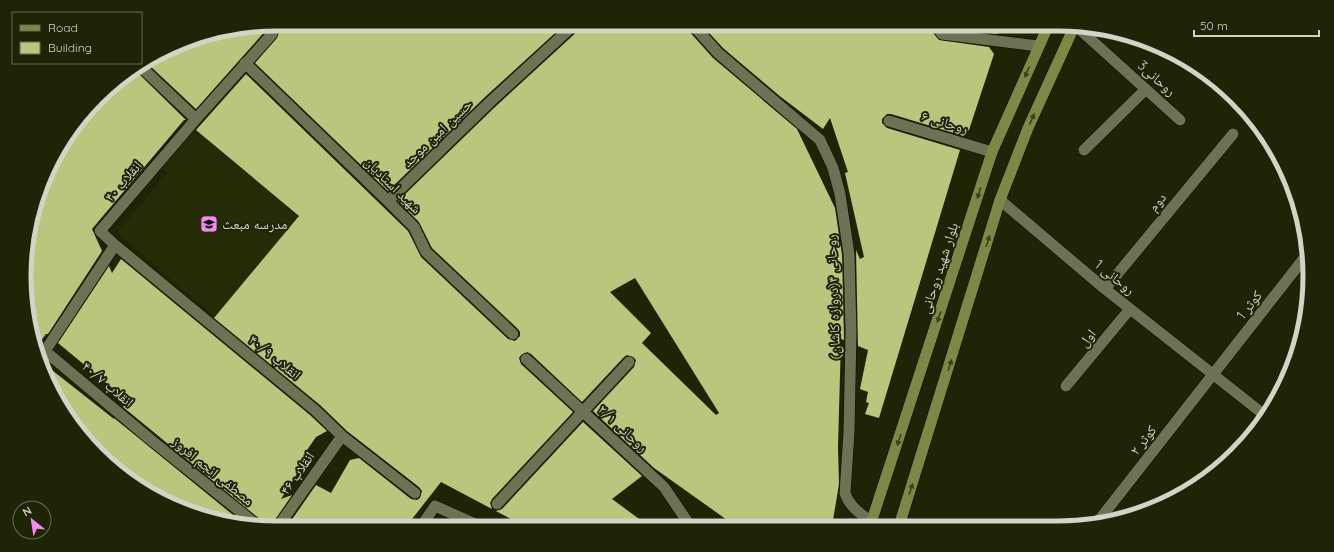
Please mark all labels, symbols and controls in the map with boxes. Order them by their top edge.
legend [12,12,142,64]
scale bar [1194,12,1319,38]
text: 50 m [1200,18,1228,33]
text: Road [48,20,78,35]
text: Building [48,40,92,55]
street label: روحانی3 [1134,56,1180,100]
one-way arrow [1024,67,1030,78]
street label: حسین امین موحد [398,95,476,171]
street label: روحانی ۶ [919,106,971,138]
one-way arrow [1029,113,1035,124]
street label: شهید استادیان [361,153,425,217]
street label: انقلاب ۴۰ [100,157,146,205]
one-way arrow [976,187,982,199]
street label: دوم [1144,189,1171,216]
school or university icon: مدرسه مبعث [199,214,219,234]
place label: مدرسه مبعث [222,215,288,233]
street label: بلوار شهید روحانی [916,220,962,316]
street label: روحانی ۴(دروازه کاشان) [822,234,844,360]
one-way arrow [985,234,991,246]
street label: روحانی 1 [1091,255,1139,299]
street label: کوثر 1 [1232,287,1266,323]
one-way arrow [936,311,942,323]
street label: اول [1074,325,1100,351]
street label: انقلاب ۴۰/۹ [245,331,305,383]
street label: انقلاب ۴۰/۷ [78,357,138,411]
one-way arrow [947,359,953,371]
street label: روحانی ۲/۱ [594,400,652,456]
street label: کوثر ۲ [1126,421,1160,459]
street label: مصطفی انجم افروز [167,432,257,510]
one-way arrow [895,435,901,447]
street label: انقلاب ۴۶ [276,448,318,498]
one-way arrow [908,483,914,495]
north arrow [12,500,52,540]
text: N [20,503,34,519]

